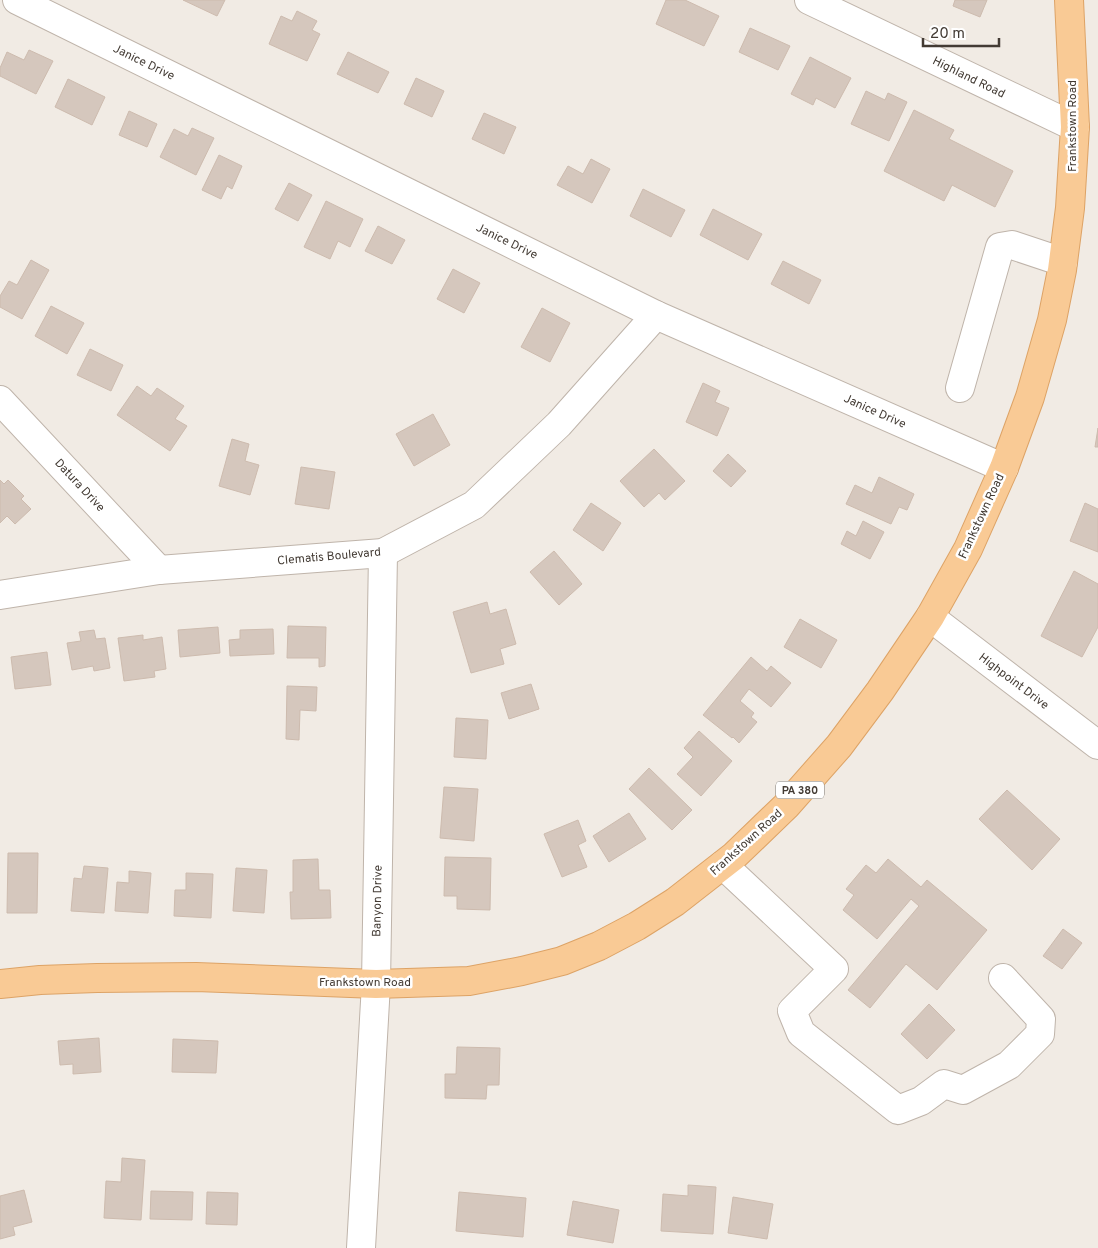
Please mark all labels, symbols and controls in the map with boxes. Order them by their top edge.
scale bar [923,15,999,47]
text: 20 m [930,25,965,44]
street label: Janice Drive [110,41,177,85]
street label: Highland Road [930,53,1008,102]
street label: Frankstown Road [1065,80,1081,172]
street label: Janice Drive [473,220,540,264]
street label: Janice Drive [841,391,908,433]
street label: Datura Drive [51,456,108,516]
street label: Frankstown Road [955,471,1009,562]
street label: Clematis Boulevard [277,544,382,569]
street label: Highpoint Drive [975,650,1052,714]
road number: PA 380 [776,782,824,798]
street label: Frankstown Road [707,806,786,879]
street label: Banyon Drive [369,865,387,937]
street label: Frankstown Road [319,975,411,991]

